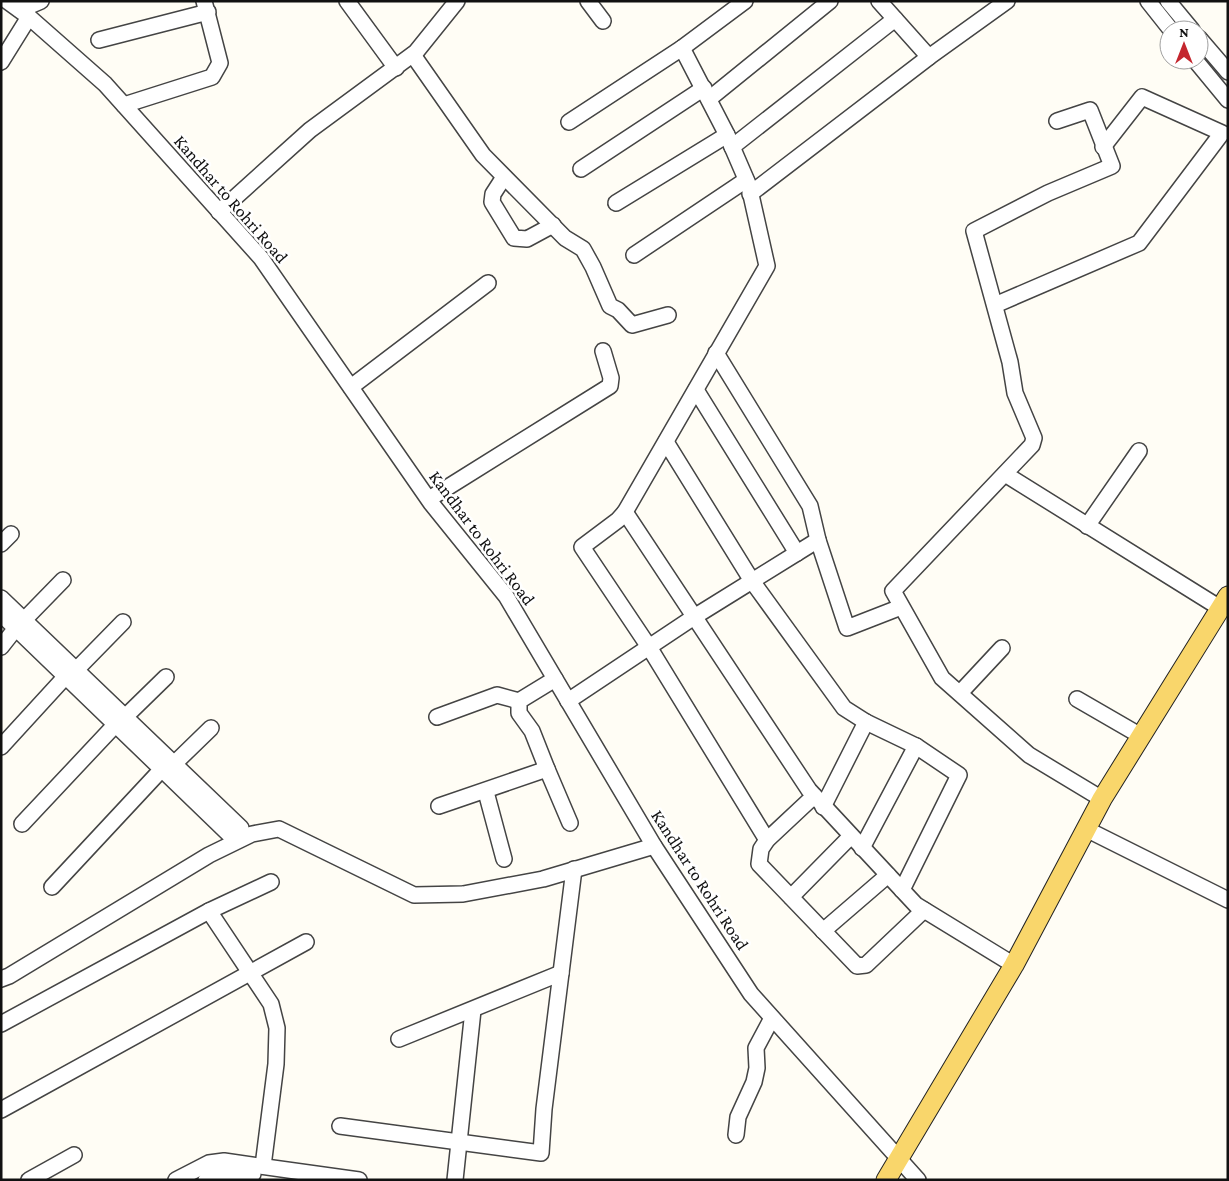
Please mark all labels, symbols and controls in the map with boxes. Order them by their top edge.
north arrow [1159,20,1209,70]
text: N [1179,24,1189,40]
street label: Kandhar to Rohri Road [170,131,292,267]
street label: Kandhar to Rohri Road [425,467,539,609]
street label: Kandhar to Rohri Road [647,806,753,954]

